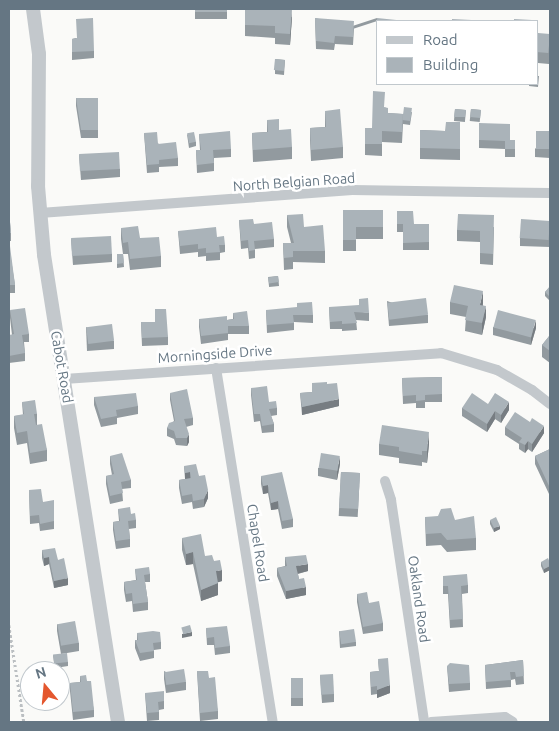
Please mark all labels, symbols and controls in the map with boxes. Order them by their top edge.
legend [376,20,539,85]
text: Road [423,31,458,48]
text: Building [423,56,478,73]
street label: North Belgian Road [232,169,356,195]
street label: Cabot Road [47,330,77,404]
street label: Morningside Drive [157,342,273,366]
street label: Chapel Road [244,503,272,583]
street label: Oakland Road [405,554,433,644]
north arrow [20,661,70,711]
text: N [34,663,48,682]

